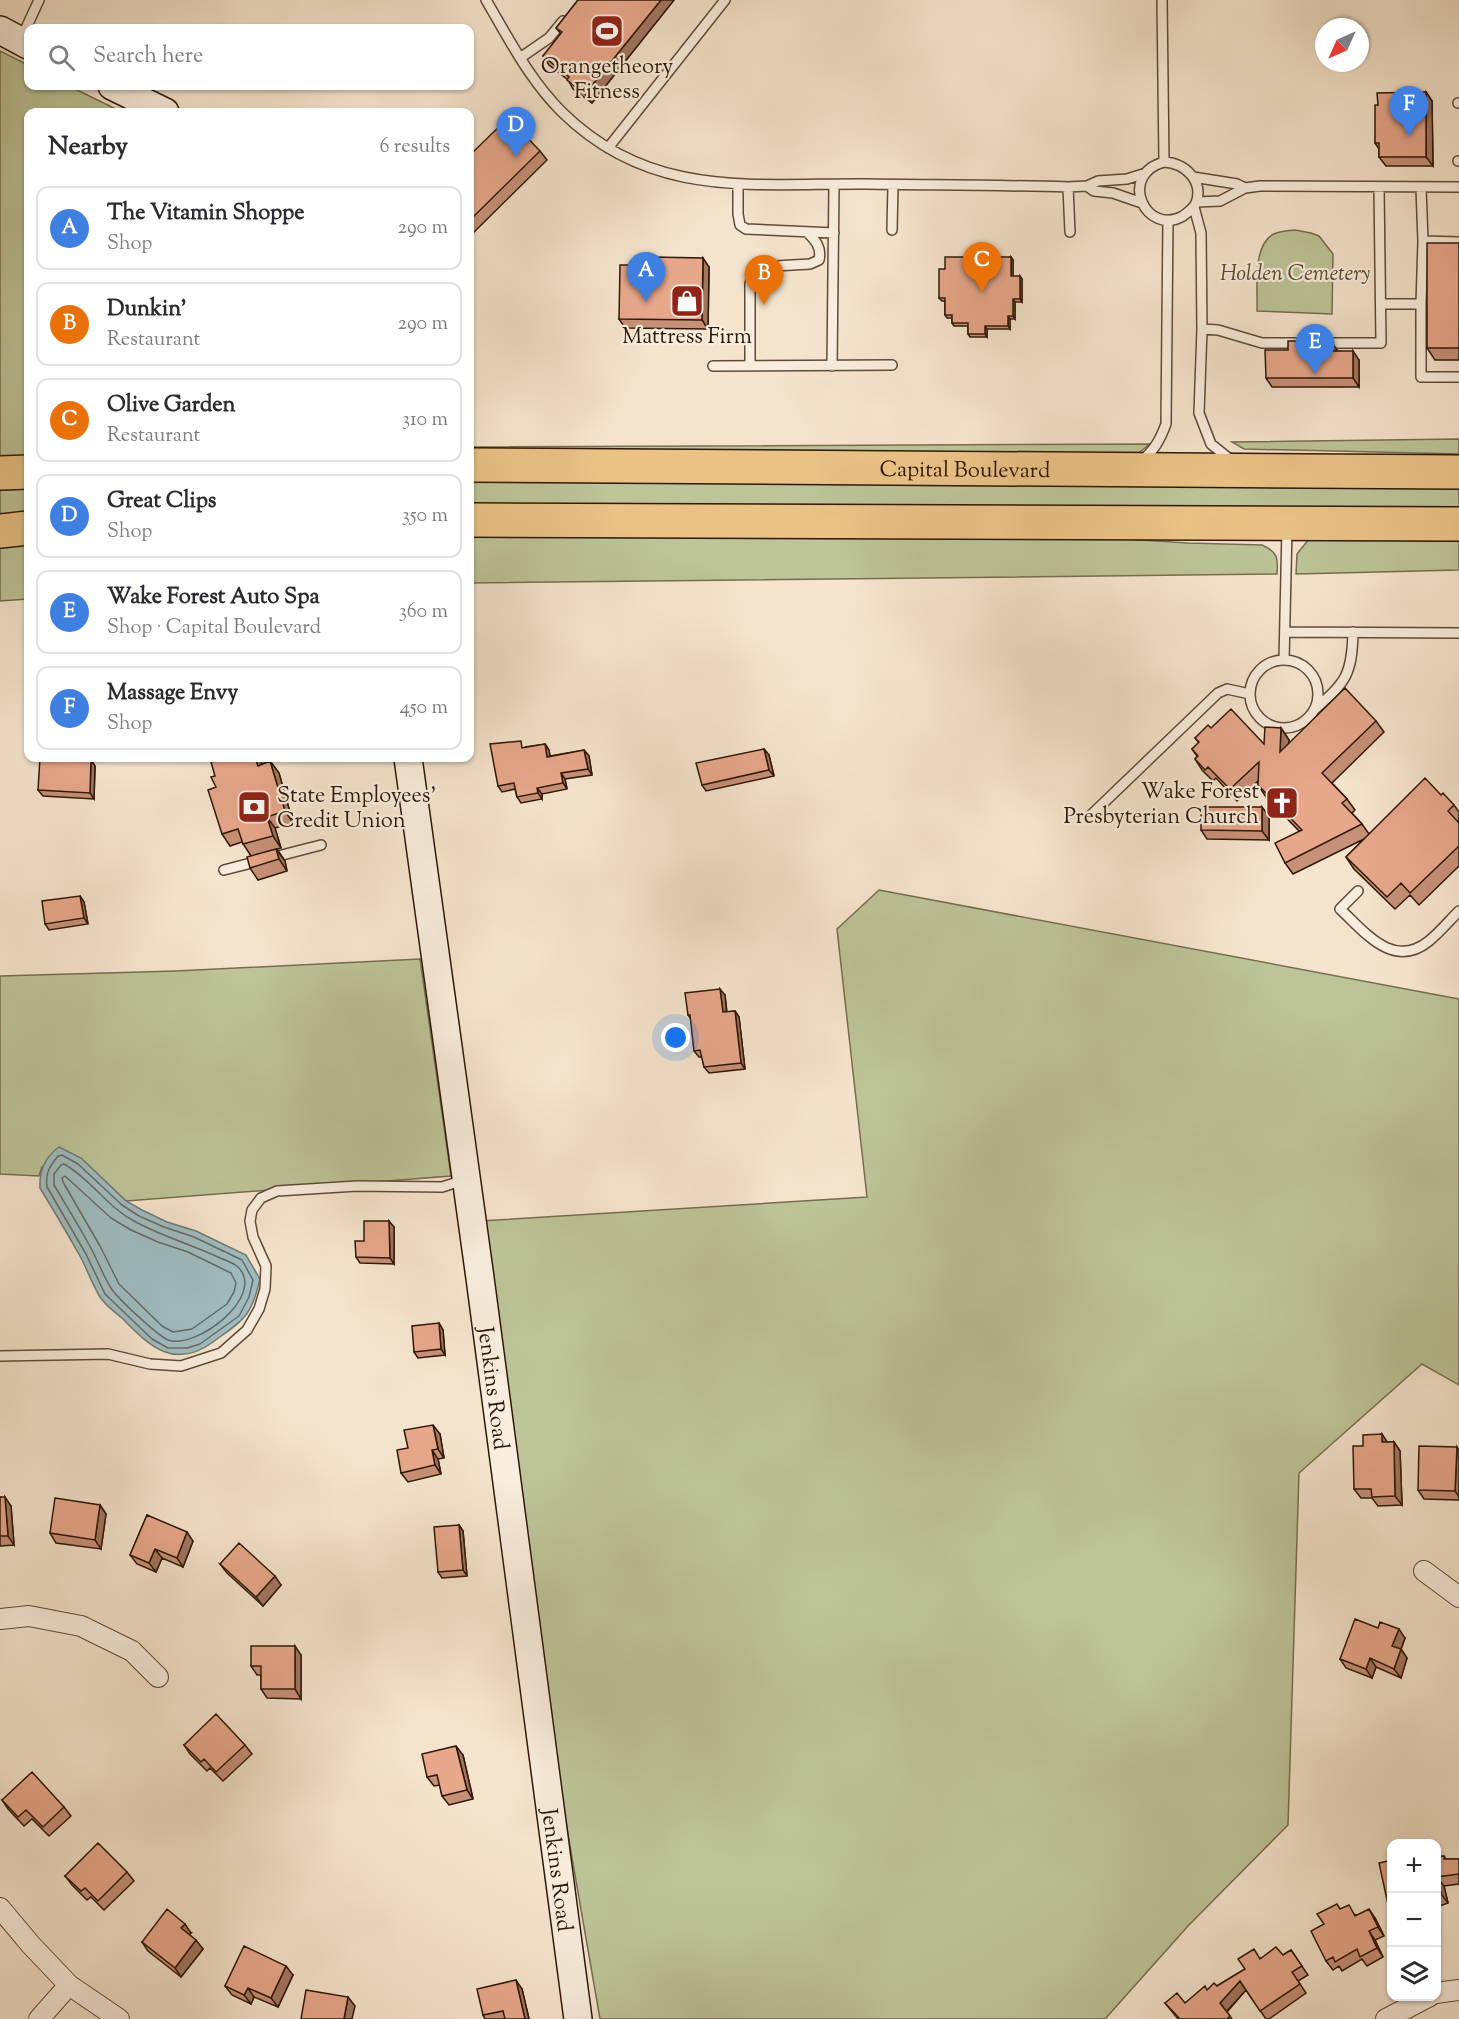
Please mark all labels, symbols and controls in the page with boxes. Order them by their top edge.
sports icon: Orangetheory Fitness [589,13,625,49]
north arrow [1315,18,1369,72]
search box [24,24,474,90]
icon: search [45,41,78,74]
text: Search here [93,41,203,73]
place label: Orangetheory Fitness [541,52,673,109]
pin: F [1390,86,1428,136]
pin: D [496,108,536,157]
text: Nearby [48,129,128,166]
text: 6 results [380,133,450,162]
text: The Vitamin Shoppe [107,198,305,230]
text: A [61,214,78,243]
text: 290 m [398,214,448,243]
text: Shop [107,230,152,259]
pin: C [962,242,1002,292]
pin: A [626,252,666,302]
pin: B [744,256,783,305]
park label: Holden Cemetery [1220,259,1370,291]
shop icon: Mattress Firm [669,283,705,319]
text: Dunkin' [107,294,187,326]
text: B [63,310,76,339]
text: 290 m [398,310,448,339]
place label: Mattress Firm [622,322,752,354]
pin: E [1296,324,1334,374]
text: Restaurant [107,326,200,355]
text: Olive Garden [107,390,235,422]
text: C [61,406,78,435]
text: 310 m [402,406,448,435]
text: Restaurant [107,422,200,451]
street label: Capital Boulevard [879,455,1050,488]
text: Great Clips [107,486,217,518]
text: D [62,502,77,531]
text: 350 m [402,502,448,531]
text: Shop [107,518,152,547]
text: Wake Forest Auto Spa [107,582,320,614]
text: E [63,598,76,627]
text: 360 m [399,598,448,627]
text: Shop · Capital Boulevard [107,614,321,643]
text: Massage Envy [107,678,238,710]
text: F [64,694,75,723]
text: 450 m [400,694,448,723]
text: Shop [107,710,152,739]
place label: Wake Forest Presbyterian Church [1063,777,1259,834]
place label: State Employees' Credit Union [277,781,436,838]
church icon: Wake Forest Presbyterian Church [1264,785,1300,821]
bank icon: State Employees' Credit Union [236,789,272,825]
your location [661,1023,690,1052]
street label: Jenkins Road [467,1324,516,1452]
street label: Jenkins Road [531,1806,579,1934]
map controls [1387,1839,1441,2001]
button: + [1387,1839,1441,1893]
button: − [1387,1893,1441,1947]
button: layers [1387,1947,1441,2001]

